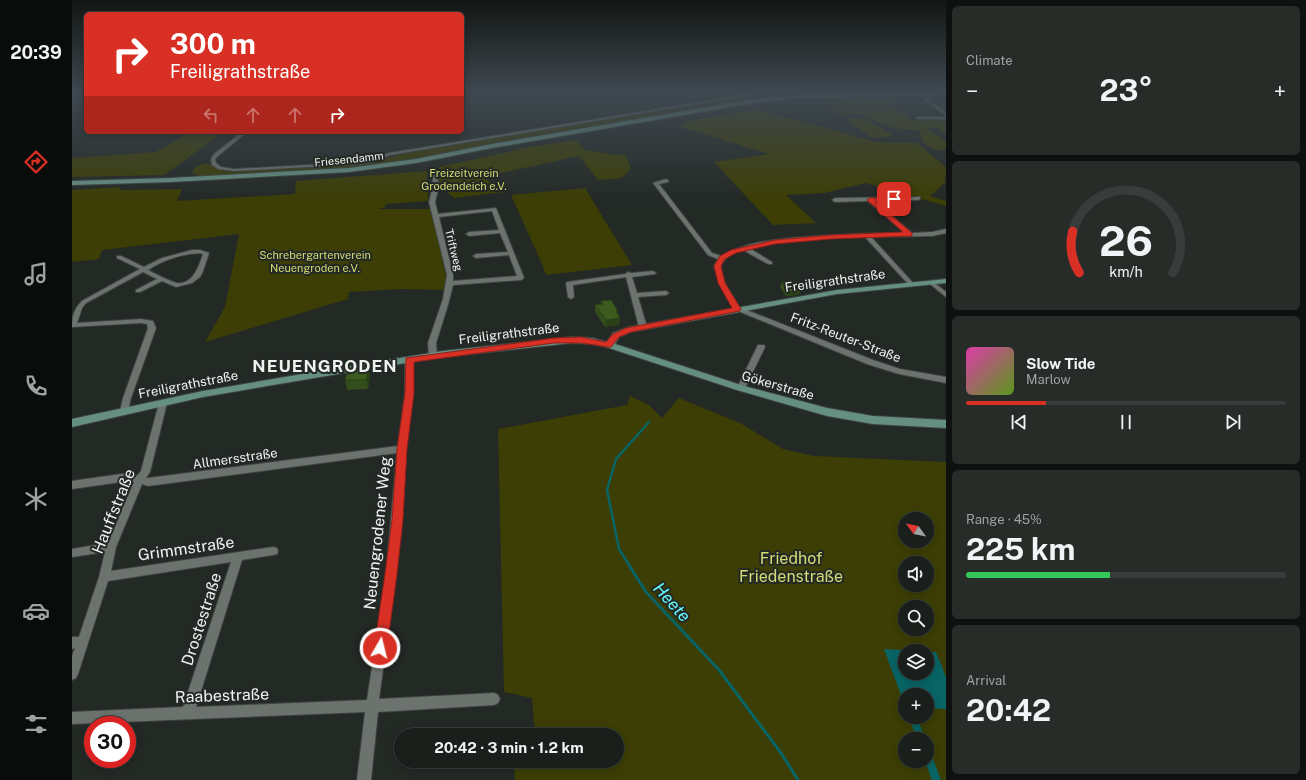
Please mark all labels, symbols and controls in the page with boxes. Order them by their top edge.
text: 300 m [170,27,256,60]
icon: right [104,28,156,80]
text: 20:39 [10,42,62,63]
text: Climate [966,53,1013,68]
text: Freiligrathstraße [170,61,310,82]
text: 23° [1099,72,1153,108]
text: − [966,78,978,104]
text: + [1274,78,1286,104]
icon: left [200,104,222,126]
icon: ahead [242,104,264,126]
icon: ahead [284,104,306,126]
icon: right [326,104,348,126]
icon: directions [22,148,50,176]
street label: Friesendamm [314,149,384,169]
park label: Freizeitverein Grodendeich e.V. [421,167,507,192]
pin [877,182,911,216]
icon: arrive [883,188,905,210]
text: 26 [1099,216,1153,265]
street label: Triftweg [443,228,465,272]
park label: Schrebergartenverein Neuengroden e.V. [259,249,371,274]
icon: music [22,260,50,288]
text: km/h [1109,263,1143,280]
street label: Freiligrathstraße [784,266,886,295]
street label: Fritz-Reuter-Straße [788,309,903,365]
street label: Freiligrathstraße [458,320,560,347]
text: Slow Tide [1026,355,1095,372]
district label: NEUENGRODEN [252,356,398,376]
street label: Freiligrathstraße [137,367,239,402]
street label: Gökerstraße [740,368,816,403]
icon: phone [22,372,50,400]
text: Marlow [1026,372,1071,387]
icon: previous [1008,411,1030,433]
icon: pause [1115,411,1137,433]
icon: next [1222,411,1244,433]
street label: Allmersstraße [192,445,279,472]
street label: Neuengrodener Weg [360,456,395,611]
street label: Hauffstraße [88,466,139,556]
icon: climate [22,485,50,513]
north arrow [898,512,934,548]
map controls [898,512,934,768]
text: Range · 45% [966,512,1042,527]
text: 225 km [966,531,1075,567]
street label: Grimmstraße [137,532,235,565]
park label: Friedhof Friedenstraße [739,549,843,586]
button: sound [898,556,934,592]
street label: Drostestraße [178,570,225,668]
water label: Heete [649,578,695,626]
icon: car [22,597,50,625]
button: search [898,600,934,636]
position arrow [359,627,401,669]
button: layers [898,644,934,680]
text: Arrival [966,673,1006,688]
street label: Raabestraße [175,684,269,707]
button: + [898,688,934,724]
text: 20:42 [966,692,1051,728]
icon: filters [22,710,50,738]
speed limit sign: 30 [84,716,136,768]
button: − [898,732,934,768]
text: 20:42 · 3 min · 1.2 km [434,739,584,756]

